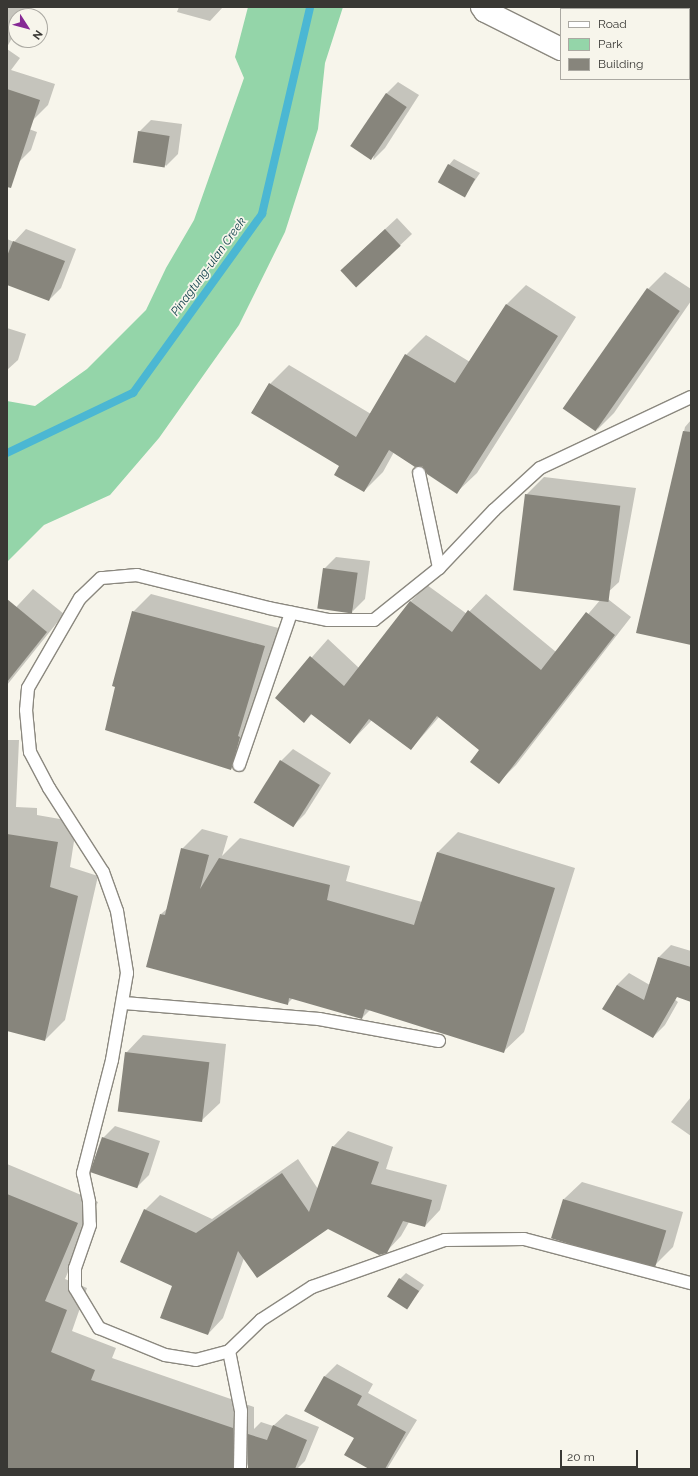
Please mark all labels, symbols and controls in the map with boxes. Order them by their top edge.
north arrow [8,8,48,48]
legend [560,8,690,80]
text: Road [598,17,627,31]
text: N [30,28,45,42]
text: Park [598,37,623,51]
text: Building [598,57,644,71]
water label: Pinagtung-ulan Creek [168,215,250,319]
scale bar [562,1442,640,1468]
text: 20 m [567,1450,595,1464]

